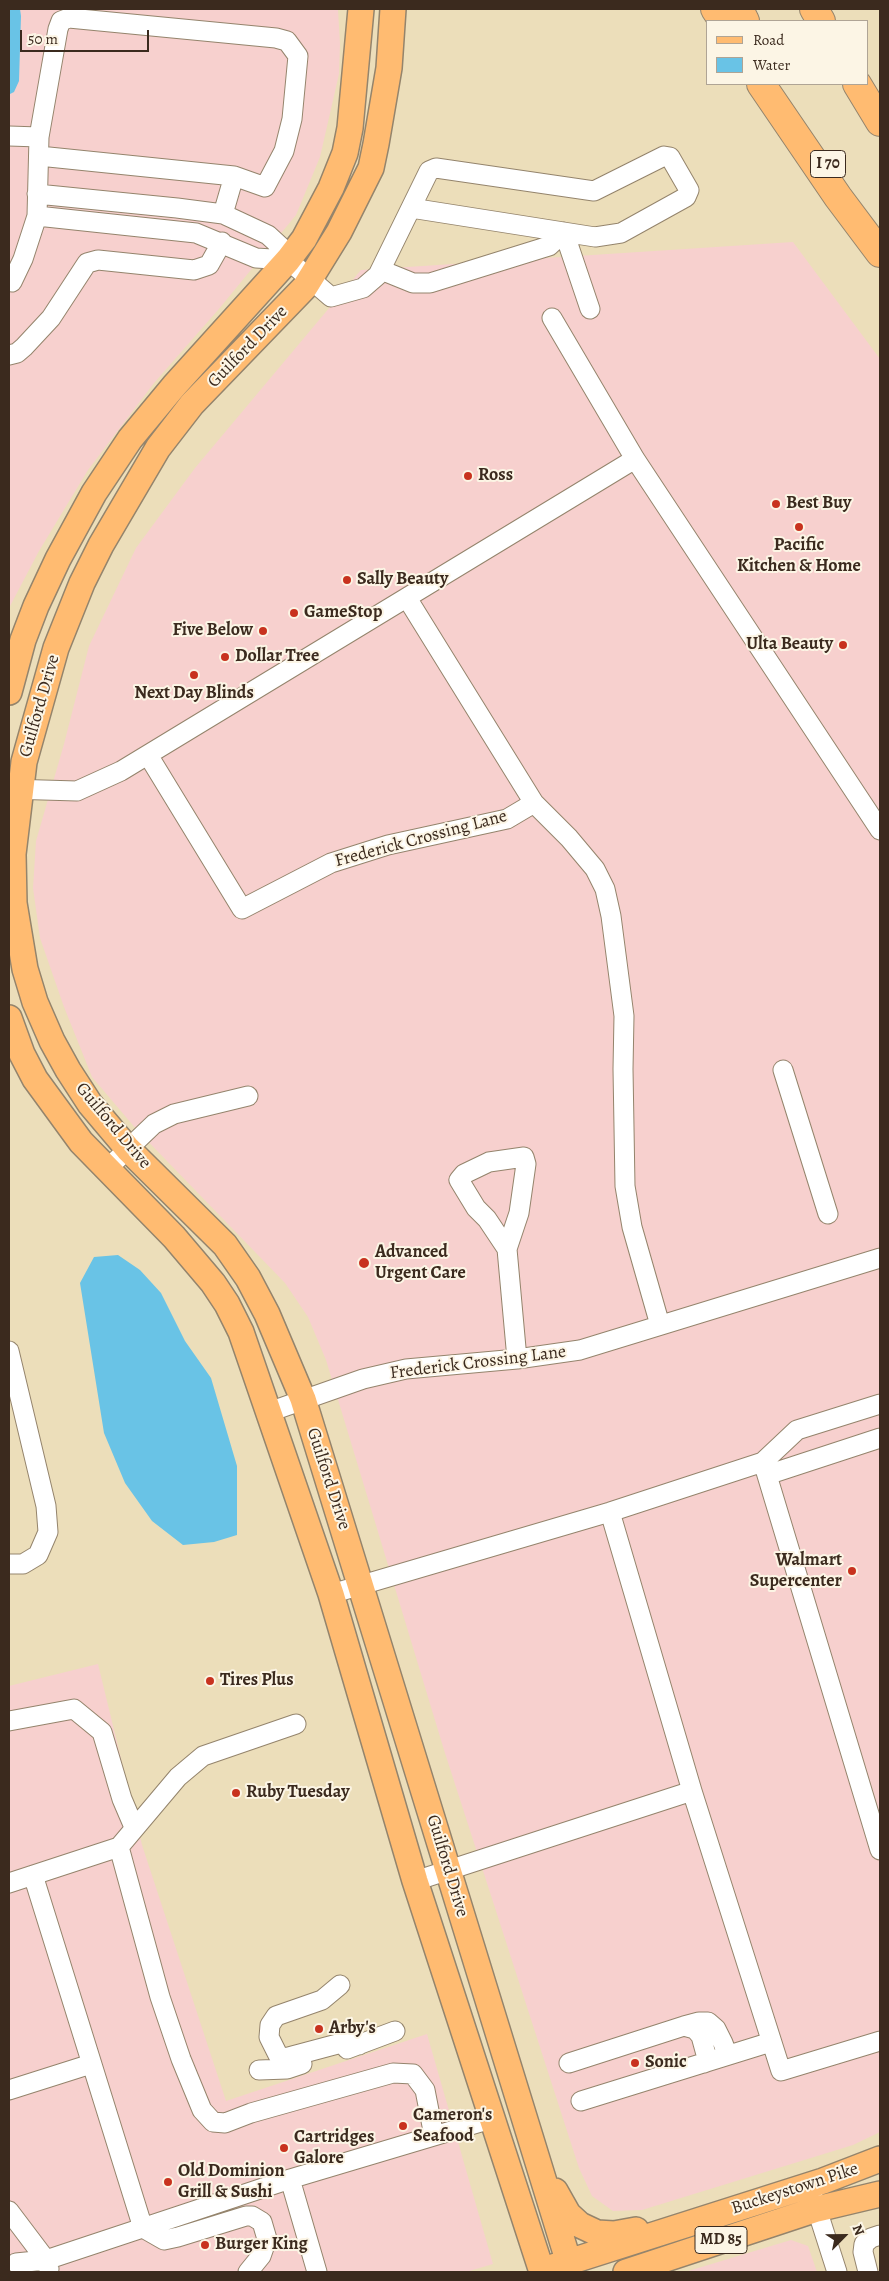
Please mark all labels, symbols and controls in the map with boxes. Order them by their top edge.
scale bar [22,20,151,52]
legend [706,20,869,85]
text: 50 m [28,29,58,49]
text: Road [753,30,784,50]
text: Water [753,55,790,75]
road number: I 70 [810,150,846,178]
street label: Guilford Drive [203,301,293,393]
place label: Ross [478,465,513,487]
marker: Ross [462,470,474,482]
place label: Best Buy [786,493,851,515]
marker: Best Buy [770,498,782,510]
marker: Pacific Kitchen & Home [793,521,805,533]
place label: Pacific Kitchen & Home [737,535,861,578]
place label: Sally Beauty [357,569,448,591]
marker: Sally Beauty [341,574,353,586]
place label: GameStop [304,602,382,624]
marker: GameStop [288,607,300,619]
place label: Five Below [172,620,253,642]
marker: Five Below [257,625,269,637]
place label: Ulta Beauty [746,634,833,656]
marker: Ulta Beauty [837,639,849,651]
place label: Dollar Tree [235,646,319,668]
marker: Dollar Tree [219,651,231,663]
street label: Guilford Drive [15,652,65,760]
marker: Next Day Blinds [188,669,200,681]
place label: Next Day Blinds [134,683,254,705]
street label: Frederick Crossing Lane [332,806,510,872]
street label: Guilford Drive [71,1079,155,1173]
place label: Advanced Urgent Care [375,1242,466,1284]
marker: Advanced Urgent Care [357,1256,371,1270]
street label: Frederick Crossing Lane [389,1341,567,1385]
street label: Guilford Drive [301,1425,355,1533]
place label: Walmart Supercenter [750,1550,842,1592]
marker: Walmart Supercenter [846,1565,858,1577]
place label: Tires Plus [220,1670,294,1692]
marker: Tires Plus [204,1675,216,1687]
place label: Ruby Tuesday [246,1782,350,1804]
marker: Ruby Tuesday [230,1787,242,1799]
street label: Guilford Drive [421,1812,473,1920]
place label: Arby's [329,2018,376,2040]
marker: Arby's [313,2023,325,2035]
place label: Sonic [645,2052,687,2074]
marker: Sonic [629,2057,641,2069]
place label: Cameron's Seafood [413,2105,492,2148]
marker: Cameron's Seafood [397,2120,409,2132]
place label: Cartridges Galore [294,2127,374,2170]
marker: Cartridges Galore [278,2142,290,2154]
street label: Buckeystown Pike [729,2158,861,2220]
place label: Old Dominion Grill & Sushi [178,2161,284,2204]
marker: Old Dominion Grill & Sushi [162,2176,174,2188]
north arrow [819,2211,869,2261]
text: N [848,2222,869,2238]
road number: MD 85 [695,2226,747,2254]
place label: Burger King [215,2234,308,2256]
marker: Burger King [199,2239,211,2251]

